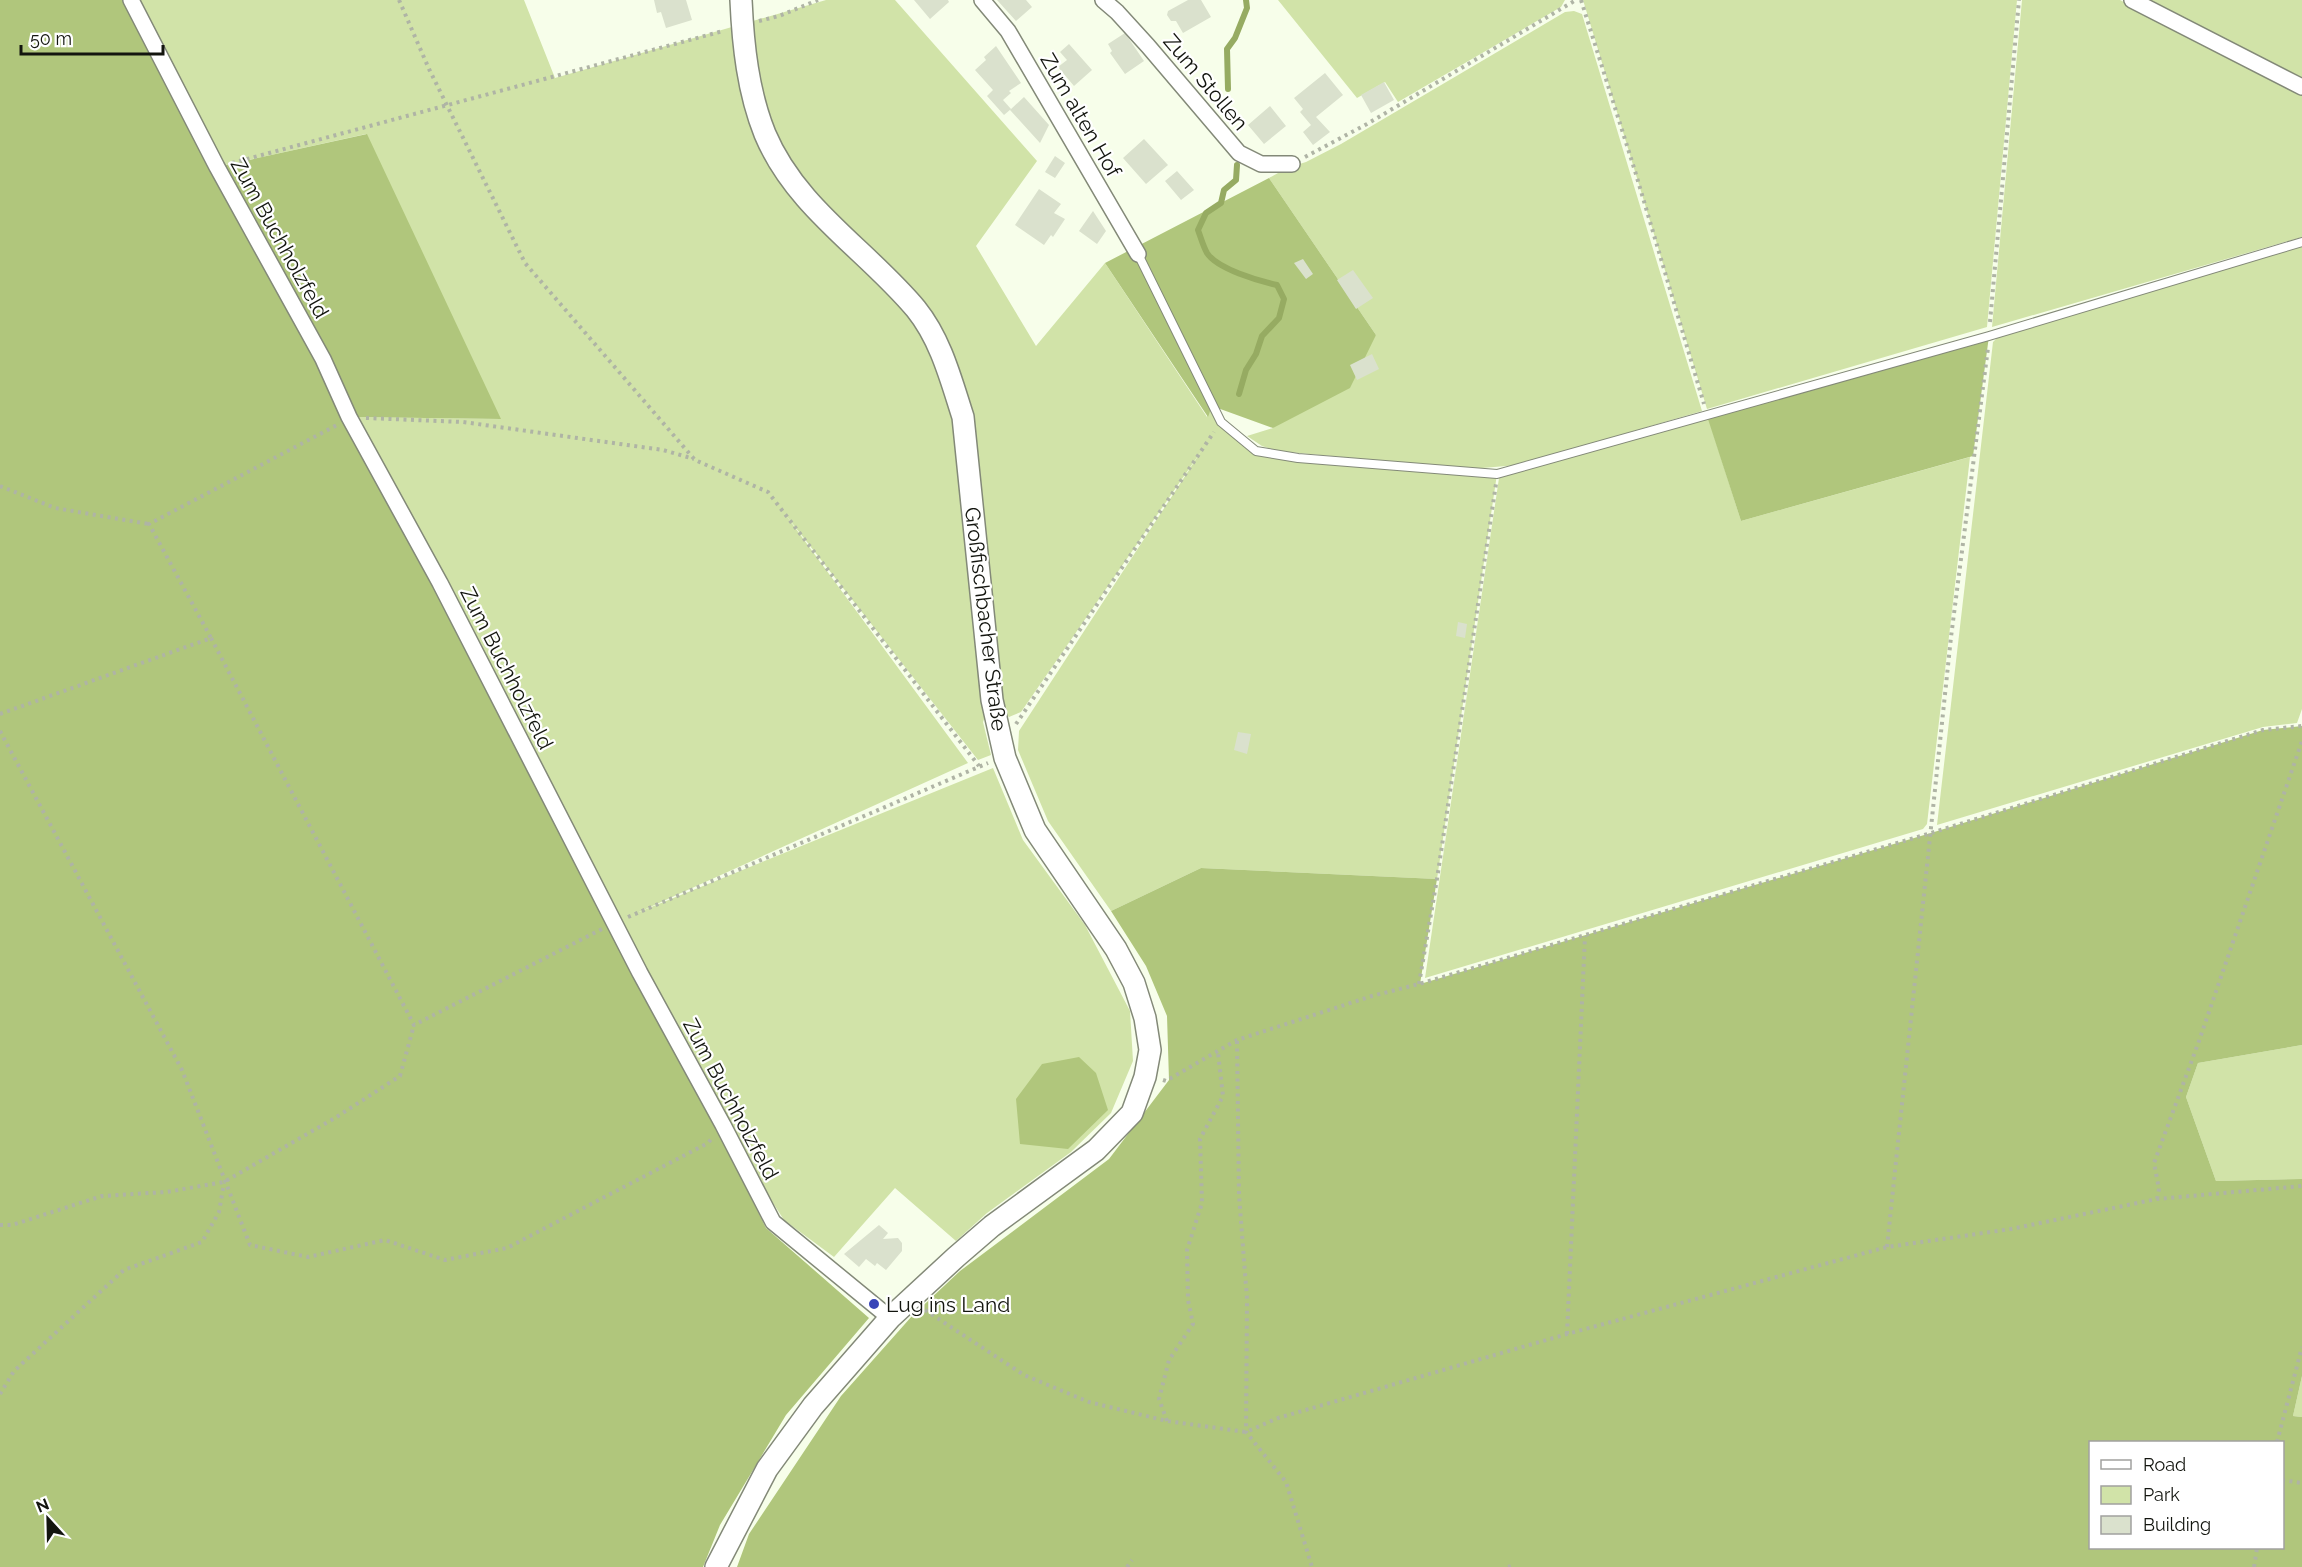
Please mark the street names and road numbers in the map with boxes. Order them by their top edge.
street label: Zum Stollen [1159,29,1253,135]
street label: Zum alten Hof [1036,49,1127,182]
street label: Zum Buchholzfeld [226,154,334,322]
street label: Großfischbacher Straße [960,506,1012,732]
street label: Zum Buchholzfeld [455,583,559,753]
street label: Zum Buchholzfeld [678,1014,784,1184]

